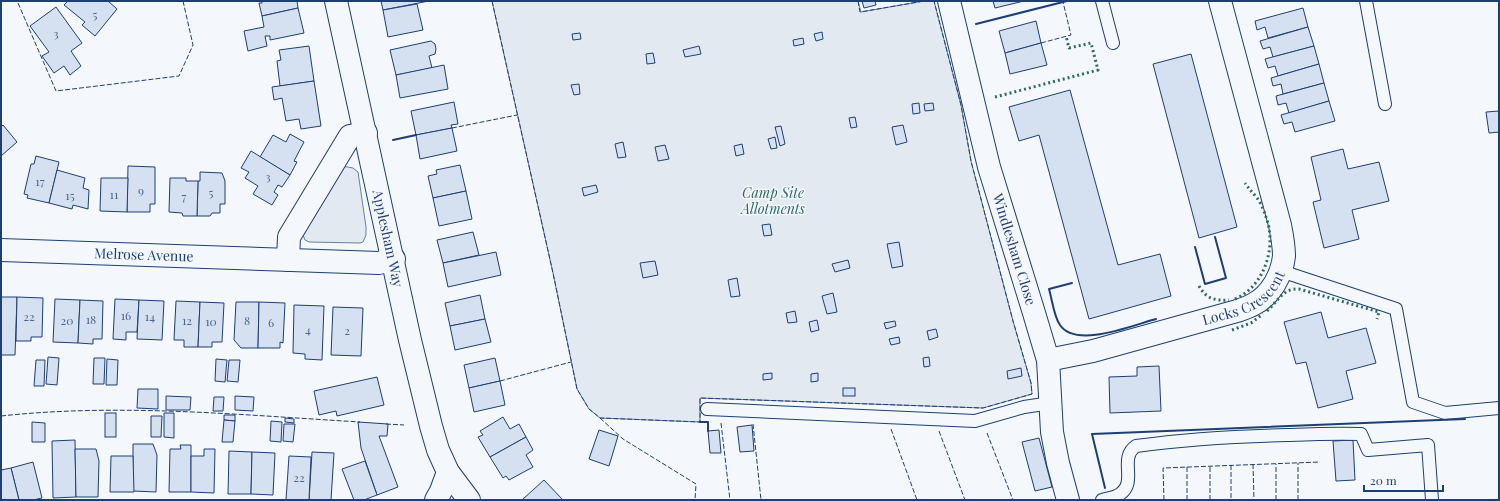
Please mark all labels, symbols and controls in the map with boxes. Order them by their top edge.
house number: 5 [93,6,98,22]
house number: 3 [53,25,59,41]
house number: 3 [265,168,271,184]
house number: 17 [35,173,45,189]
house number: 9 [138,182,144,198]
park label: Camp Site Allotments [739,183,805,218]
house number: 5 [209,184,214,200]
house number: 11 [110,186,119,202]
house number: 15 [65,187,75,203]
street label: Applesham Way [368,187,408,289]
house number: 7 [182,188,187,204]
street label: Windlesham Close [988,190,1041,307]
street label: Melrose Avenue [94,243,194,266]
street label: Locks Crescent [1200,267,1289,329]
house number: 16 [121,307,131,323]
house number: 22 [23,308,35,324]
house number: 14 [145,308,155,324]
house number: 18 [86,311,96,327]
house number: 20 [61,312,73,328]
house number: 12 [182,312,192,328]
house number: 8 [244,312,250,328]
house number: 10 [205,313,217,329]
house number: 6 [268,314,274,330]
house number: 4 [305,321,311,337]
house number: 2 [344,322,350,338]
scale bar [1364,467,1443,493]
house number: 22 [293,469,305,485]
text: 20 m [1370,472,1397,488]

